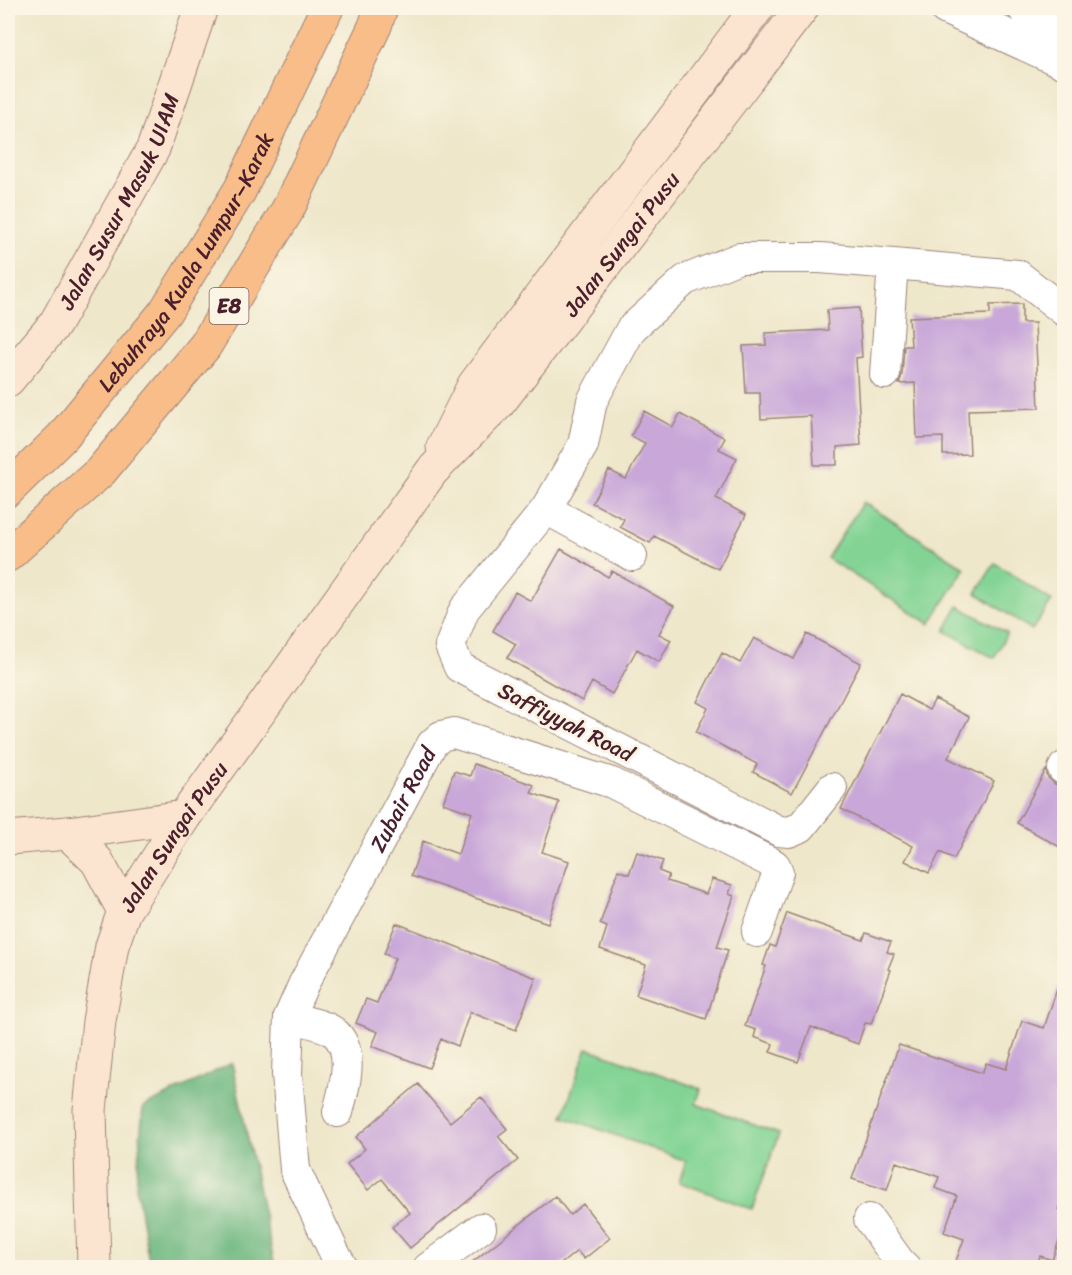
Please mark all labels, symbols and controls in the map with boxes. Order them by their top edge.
street label: Jalan Susur Masuk UIAM [47,88,190,318]
street label: Lebuhraya Kuala Lumpur–Karak [87,125,285,401]
street label: Jalan Sungai Pusu [552,162,690,326]
road number: E8 [210,288,248,324]
street label: Saffiyyah Road [491,671,642,774]
street label: Zubair Road [358,738,447,859]
street label: Jalan Sungai Pusu [108,752,238,921]

